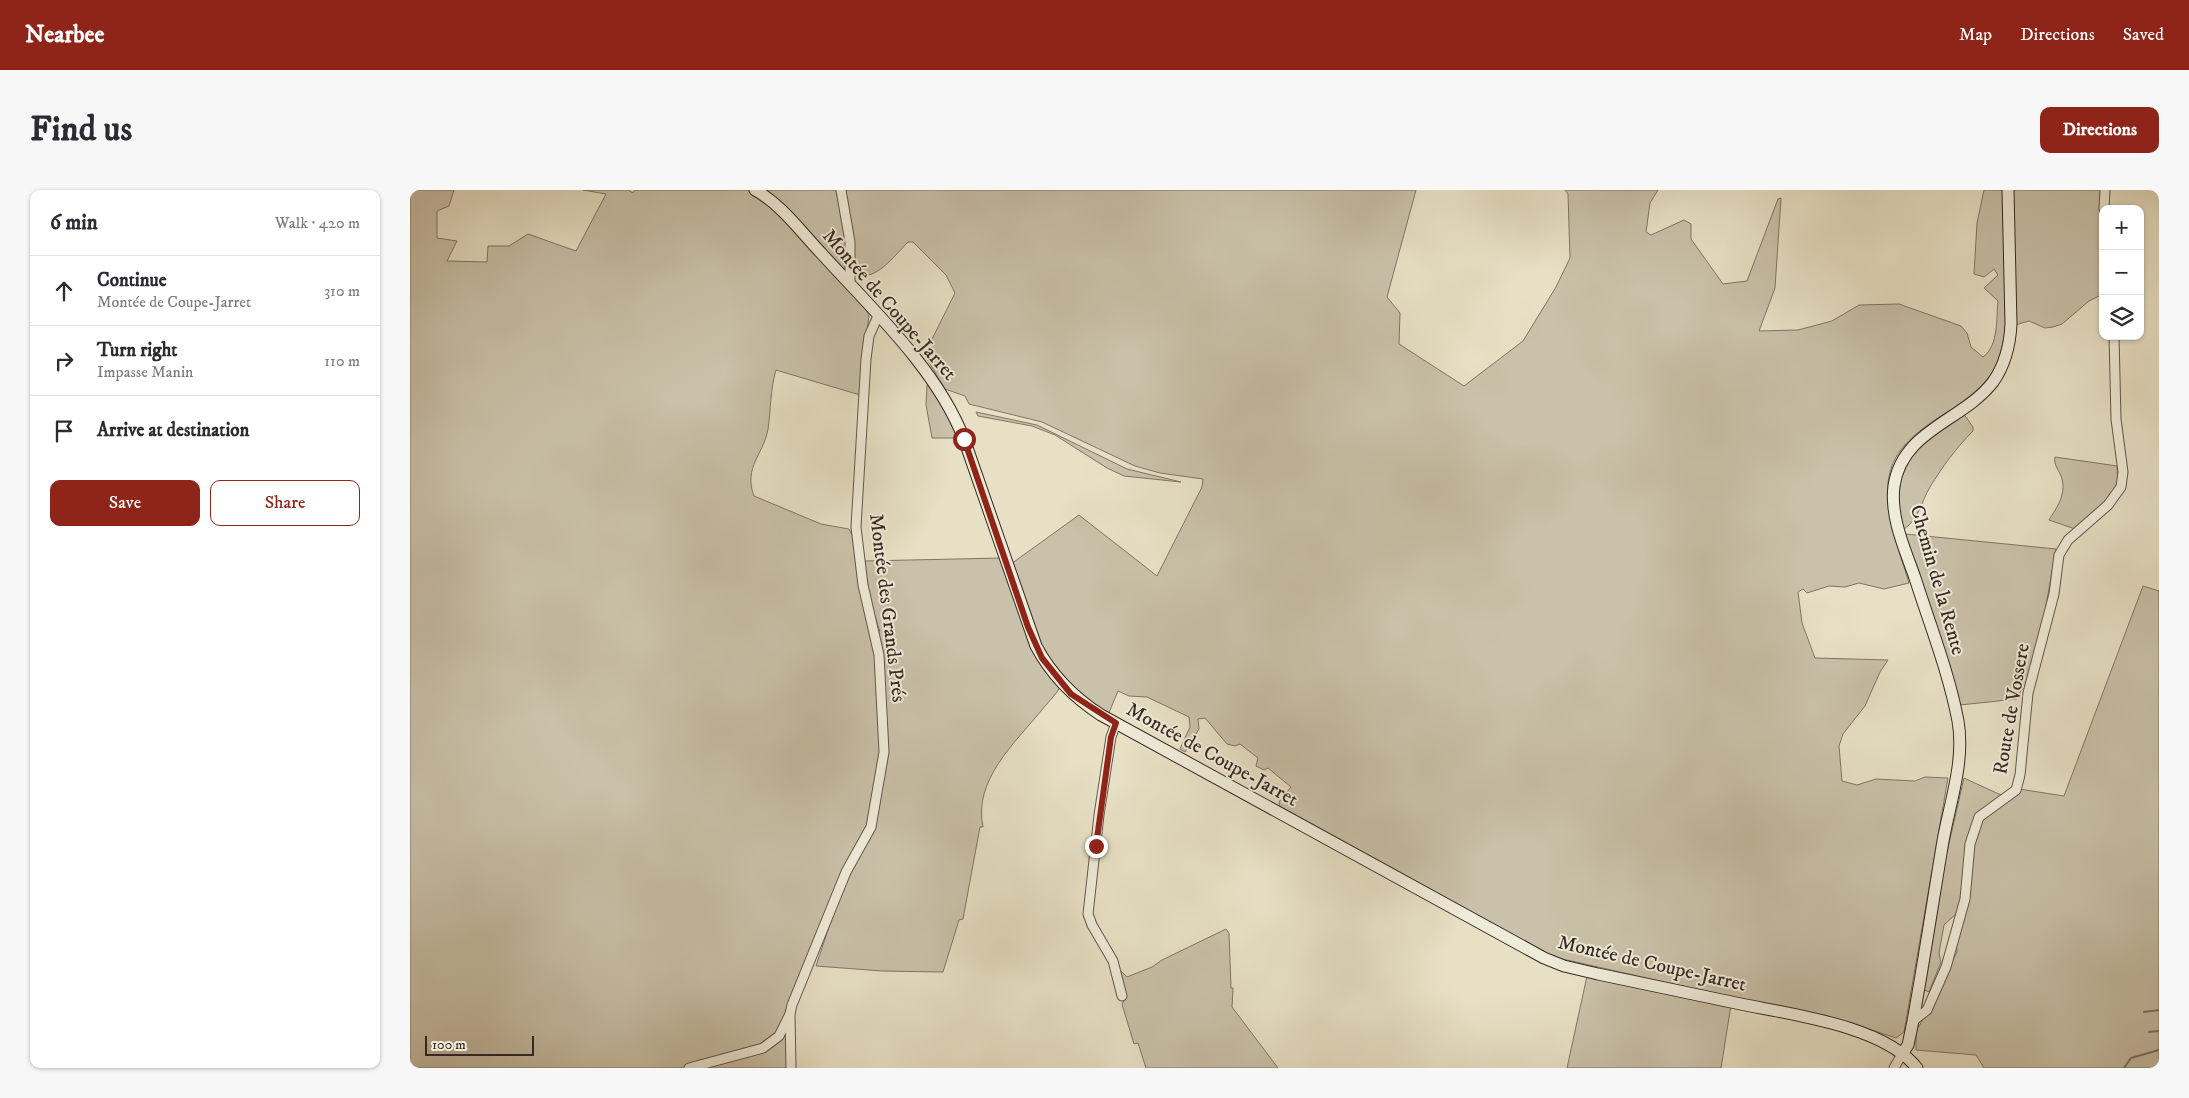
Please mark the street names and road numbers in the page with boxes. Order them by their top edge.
street label: Montée de Coupe-Jarret [816,224,962,386]
street label: Chemin de la Rente [1904,502,1970,658]
street label: Montée des Grands Prés [863,512,911,704]
street label: Route de Vossere [1988,641,2036,777]
street label: Montée de Coupe-Jarret [1122,697,1302,813]
street label: Montée de Coupe-Jarret [1555,930,1749,998]

